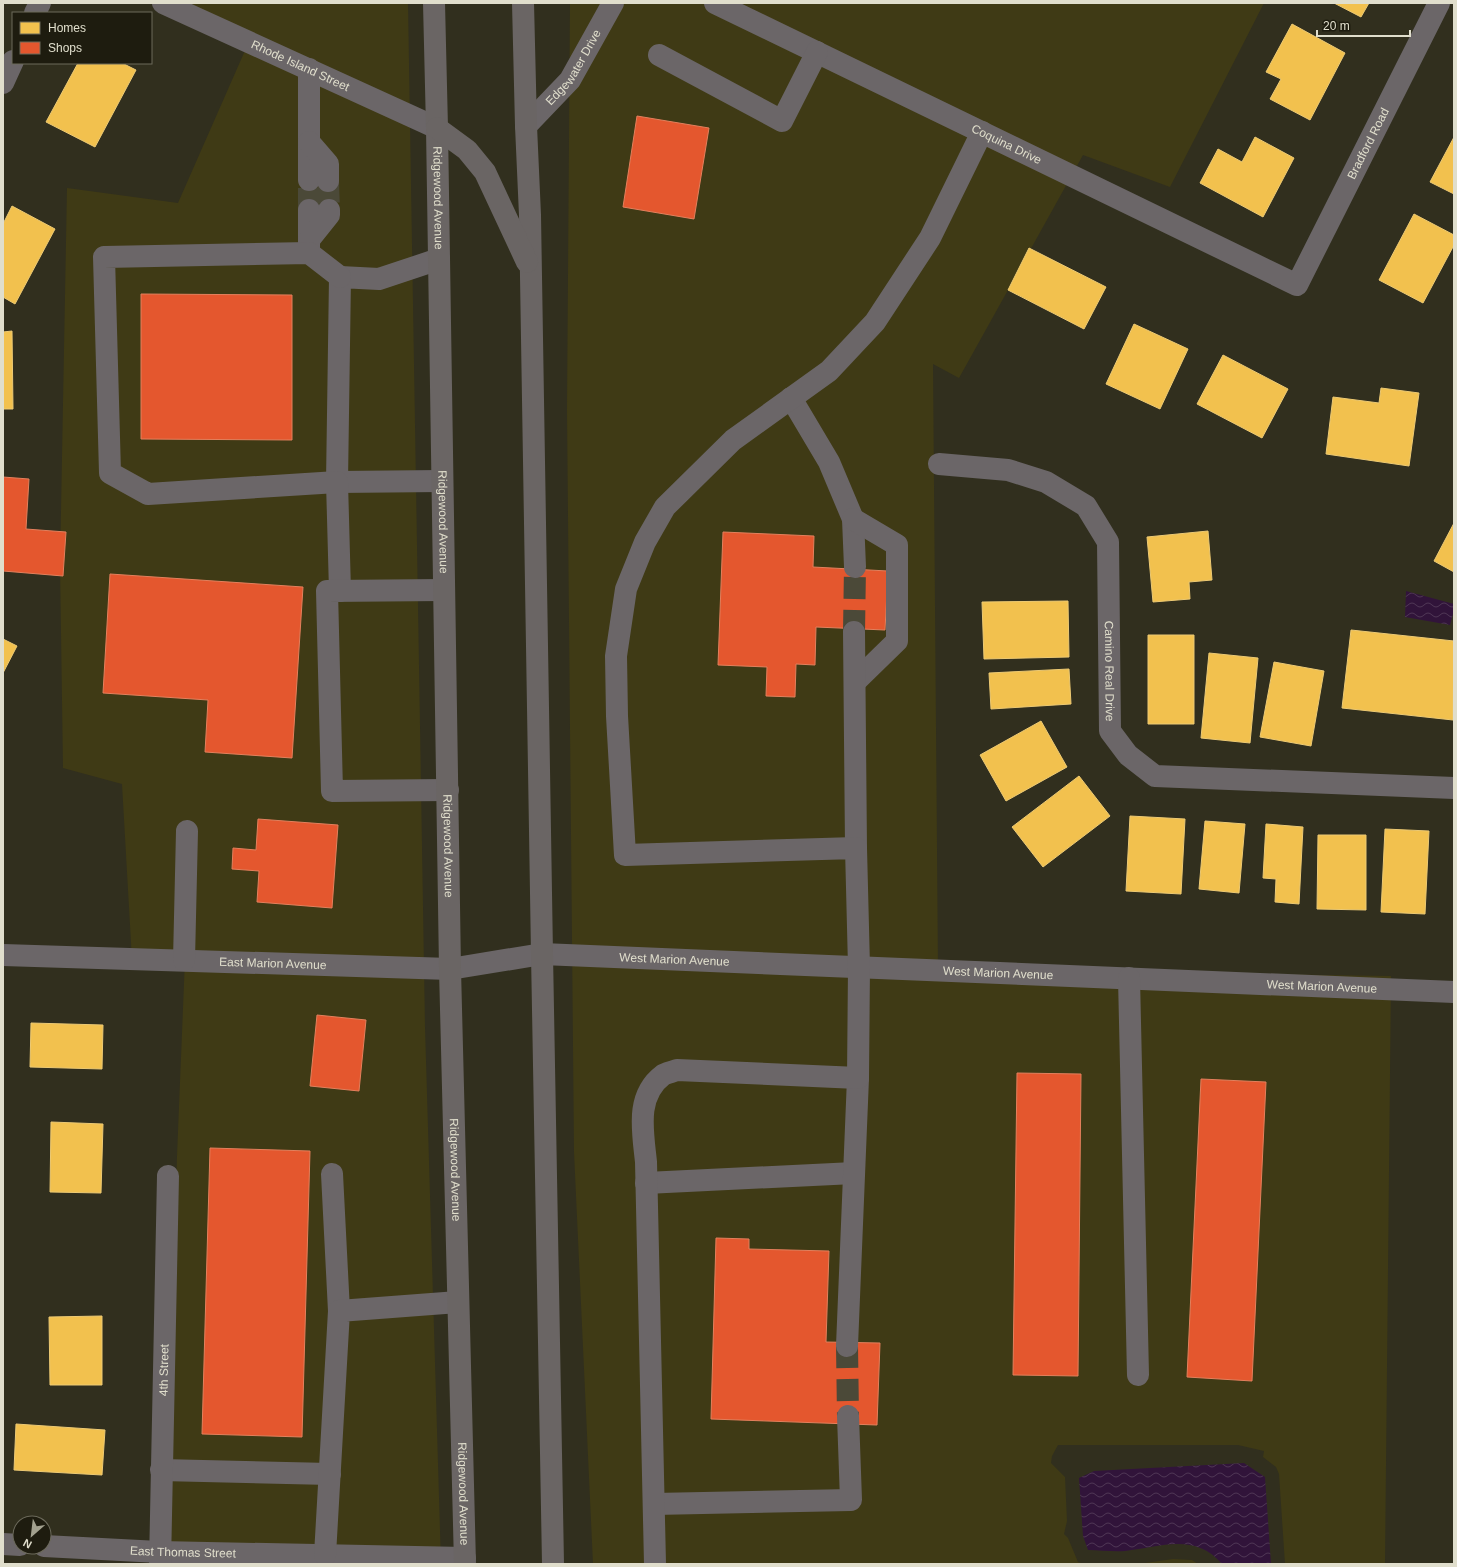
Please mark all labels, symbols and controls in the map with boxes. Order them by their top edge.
legend [12,12,152,64]
scale bar [1317,12,1410,38]
text: 20 m [1323,19,1350,33]
text: Homes [48,21,86,35]
street label: Edgewater Drive [543,27,604,108]
street label: Rhode Island Street [249,37,352,94]
text: Shops [48,41,82,55]
street label: Bradford Road [1344,106,1392,182]
street label: Coquina Drive [969,121,1044,167]
street label: Ridgewood Avenue [430,146,446,250]
street label: Ridgewood Avenue [435,470,451,574]
street label: Camino Real Drive [1102,621,1117,722]
street label: Ridgewood Avenue [440,794,456,898]
street label: West Marion Avenue [619,950,730,969]
street label: East Marion Avenue [219,955,327,972]
street label: West Marion Avenue [943,964,1054,982]
street label: West Marion Avenue [1266,977,1378,996]
street label: Ridgewood Avenue [447,1118,463,1222]
street label: 4th Street [156,1343,172,1396]
street label: Ridgewood Avenue [455,1442,472,1546]
north arrow [12,1515,52,1555]
text: N [21,1537,34,1551]
street label: East Thomas Street [130,1543,237,1561]

